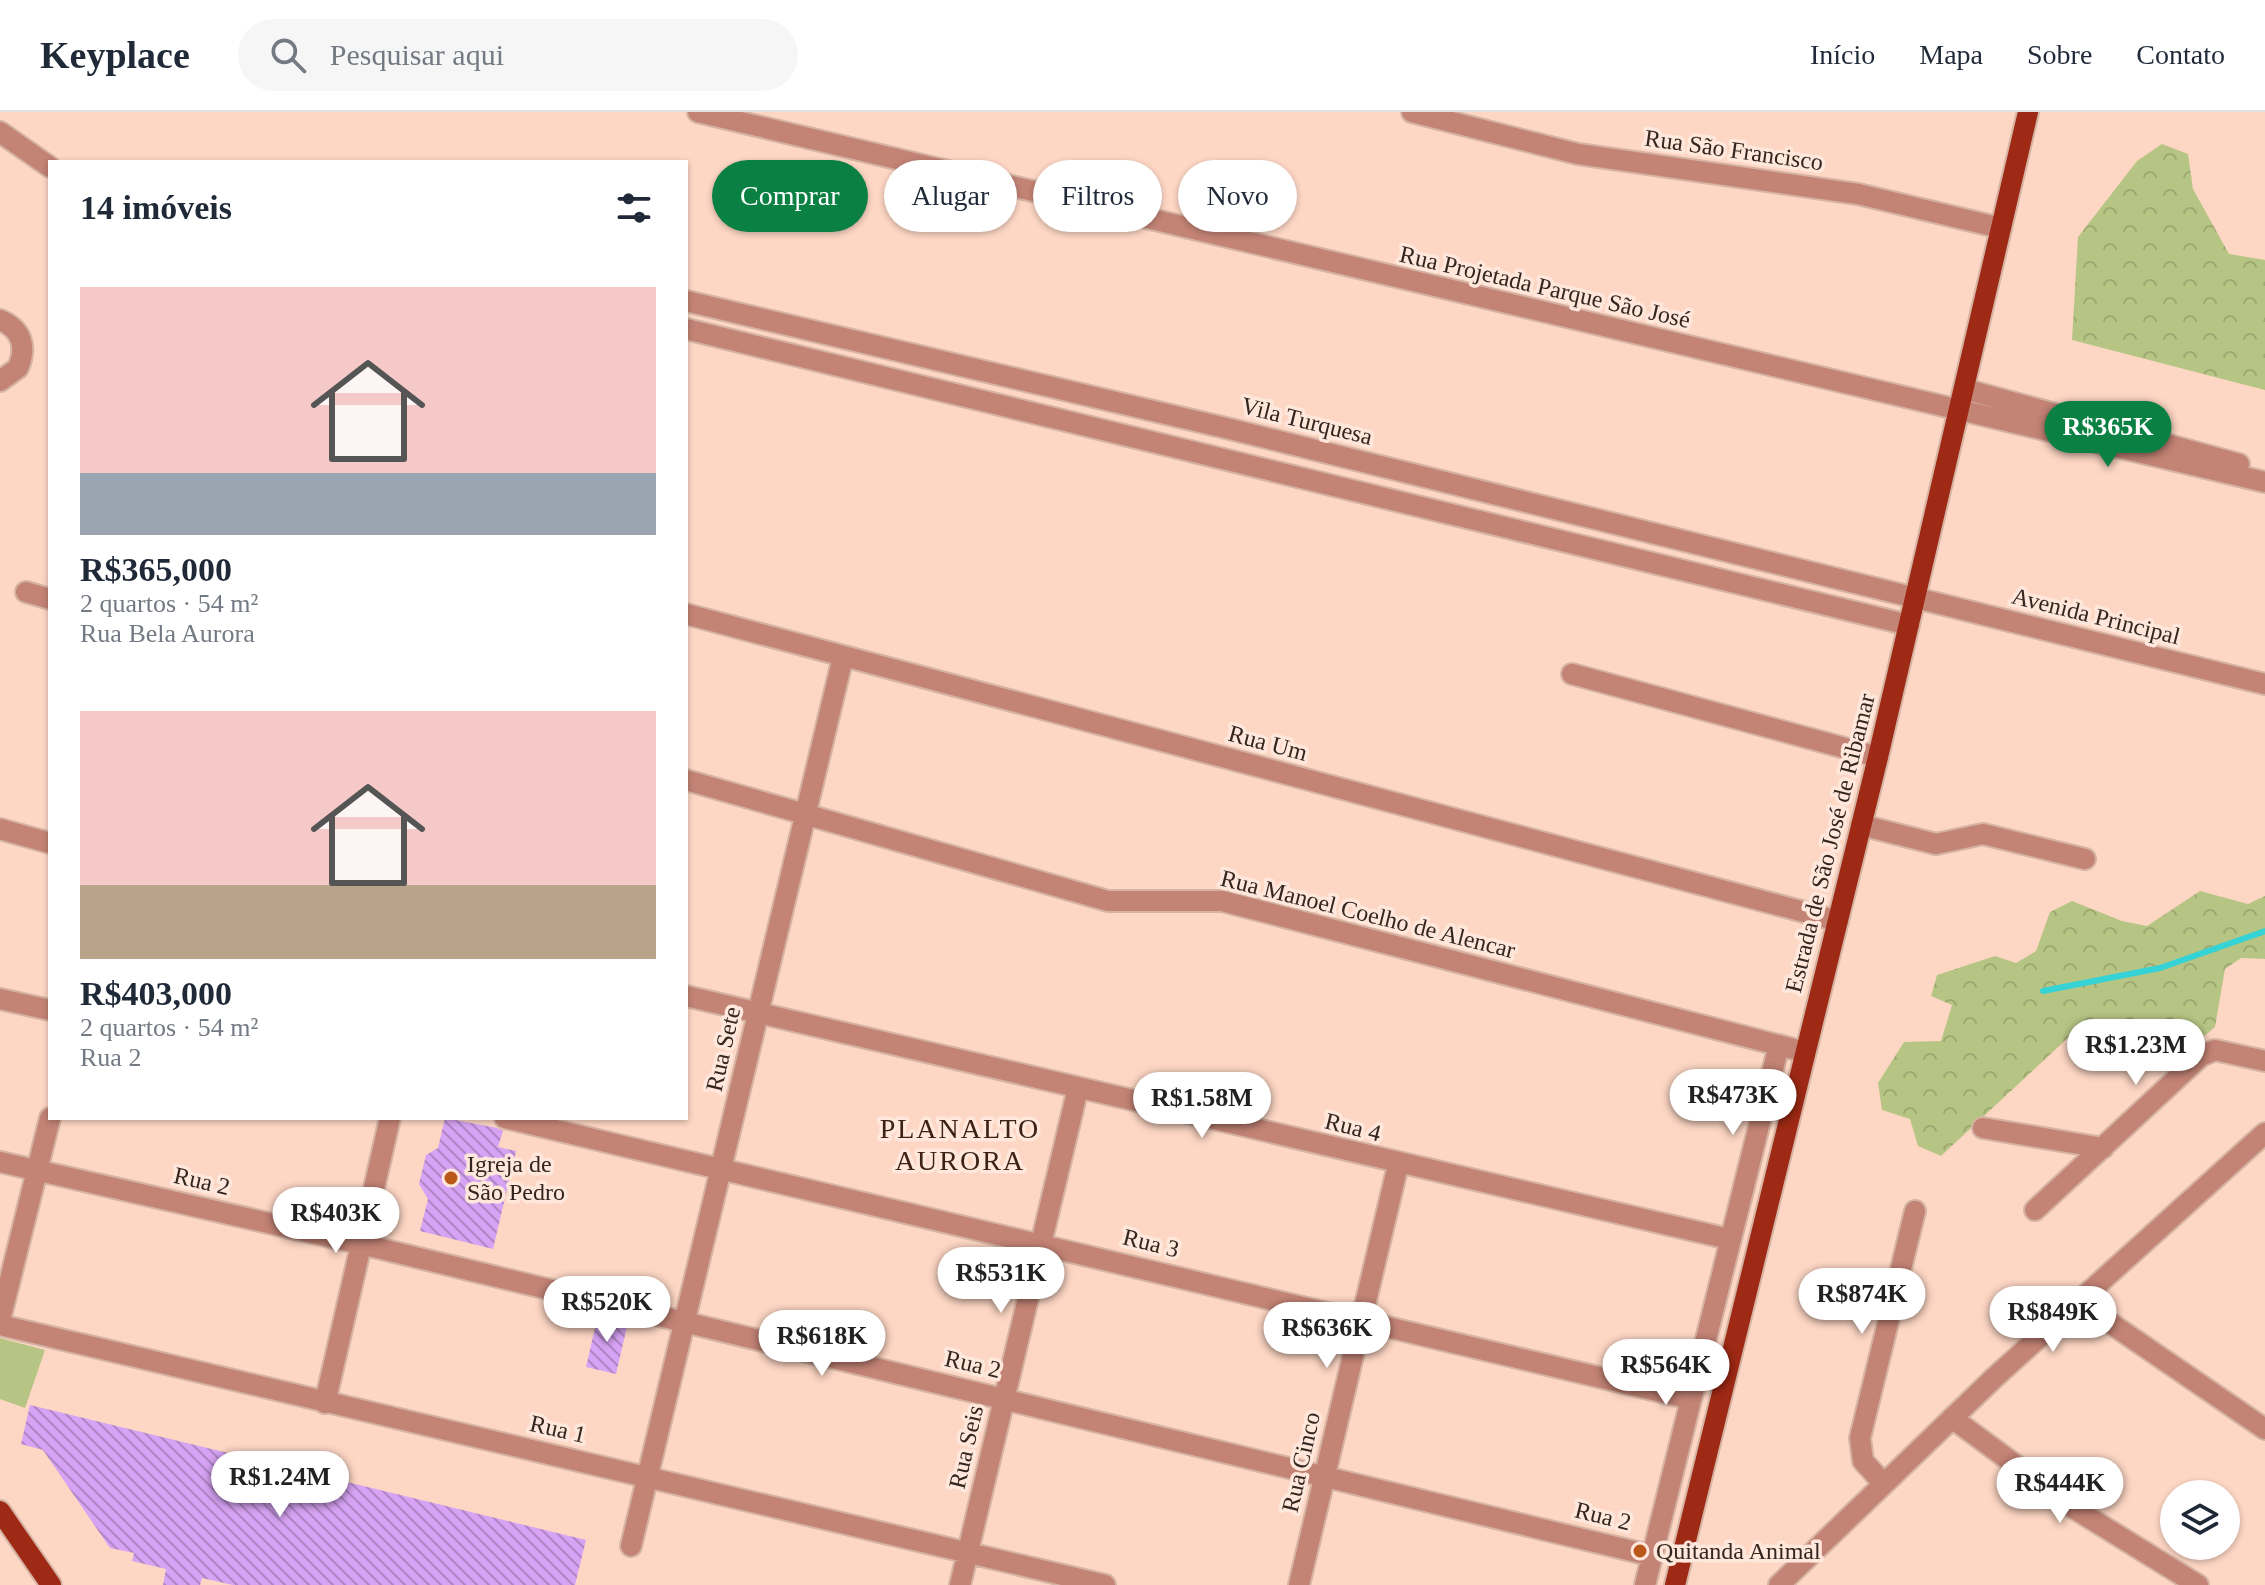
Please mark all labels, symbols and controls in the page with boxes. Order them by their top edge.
search box [238,19,798,91]
icon: search [266,33,310,77]
text: Keyplace [40,34,190,76]
text: Pesquisar aqui [330,38,504,71]
text: Início [1810,39,1875,70]
text: Mapa [1919,39,1983,70]
text: Sobre [2027,39,2092,70]
text: Contato [2136,39,2225,70]
street label: Rua São Francisco [1643,125,1825,175]
chip: Comprar [712,160,868,232]
chip: Alugar [884,160,1017,232]
chip: Filtros [1033,160,1162,232]
chip: Novo [1178,160,1297,232]
icon: filters [612,186,656,230]
text: 14 imóveis [80,189,232,226]
street label: Rua Projetada Parque São José [1397,241,1693,333]
icon: home [296,339,440,483]
street label: Vila Turquesa [1239,392,1375,450]
pin: R$365K [2043,401,2173,469]
text: R$365K [2063,412,2154,441]
text: R$365,000 [80,551,232,588]
street label: Avenida Principal [2009,583,2183,650]
text: 2 quartos · 54 m² [80,589,258,618]
text: Rua Bela Aurora [80,619,255,648]
street label: Estrada de São José de Ribamar [1780,691,1880,995]
street label: Rua Um [1226,720,1311,766]
icon: home [296,763,440,907]
street label: Rua Manoel Coelho de Alencar [1218,865,1518,963]
text: R$403,000 [80,975,232,1012]
street label: Rua Sete [701,1004,745,1094]
text: 2 quartos · 54 m² [80,1013,258,1042]
pin: R$1.23M [2062,1019,2210,1087]
text: R$1.23M [2085,1030,2187,1059]
text: Rua 2 [80,1043,141,1072]
pin: R$473K [1668,1069,1798,1137]
pin: R$1.58M [1128,1072,1276,1140]
text: R$473K [1688,1080,1779,1109]
text: R$1.58M [1151,1083,1253,1112]
street label: Rua 4 [1322,1108,1384,1146]
district label: PLANALTO AURORA [880,1113,1040,1176]
place label: Igreja de São Pedro [467,1151,565,1205]
street label: Rua 2 [171,1162,233,1200]
marker: Igreja de São Pedro [442,1169,460,1187]
pin: R$403K [271,1187,401,1255]
text: R$403K [291,1198,382,1227]
street label: Rua 3 [1120,1224,1182,1262]
pin: R$531K [936,1247,1066,1315]
text: R$531K [956,1258,1047,1287]
pin: R$874K [1797,1268,1927,1336]
pin: R$520K [542,1276,672,1344]
text: R$874K [1817,1279,1908,1308]
pin: R$849K [1988,1286,2118,1354]
text: R$520K [562,1287,653,1316]
text: R$849K [2008,1297,2099,1326]
pin: R$636K [1262,1302,1392,1370]
pin: R$618K [757,1310,887,1378]
text: R$636K [1282,1313,1373,1342]
text: R$618K [777,1321,868,1350]
pin: R$564K [1601,1339,1731,1407]
street label: Rua 2 [942,1345,1004,1383]
text: R$564K [1621,1350,1712,1379]
street label: Rua Seis [944,1403,988,1491]
street label: Rua Cinco [1277,1409,1325,1515]
street label: Rua 1 [527,1410,589,1448]
pin: R$1.24M [206,1451,354,1519]
pin: R$444K [1995,1457,2125,1525]
text: R$1.24M [229,1462,331,1491]
text: R$444K [2015,1468,2106,1497]
map controls [2160,1480,2240,1560]
button: layers [2160,1480,2240,1560]
street label: Rua 2 [1572,1497,1634,1535]
place label: Quitanda Animal [1656,1538,1821,1564]
marker: Quitanda Animal [1631,1542,1649,1560]

